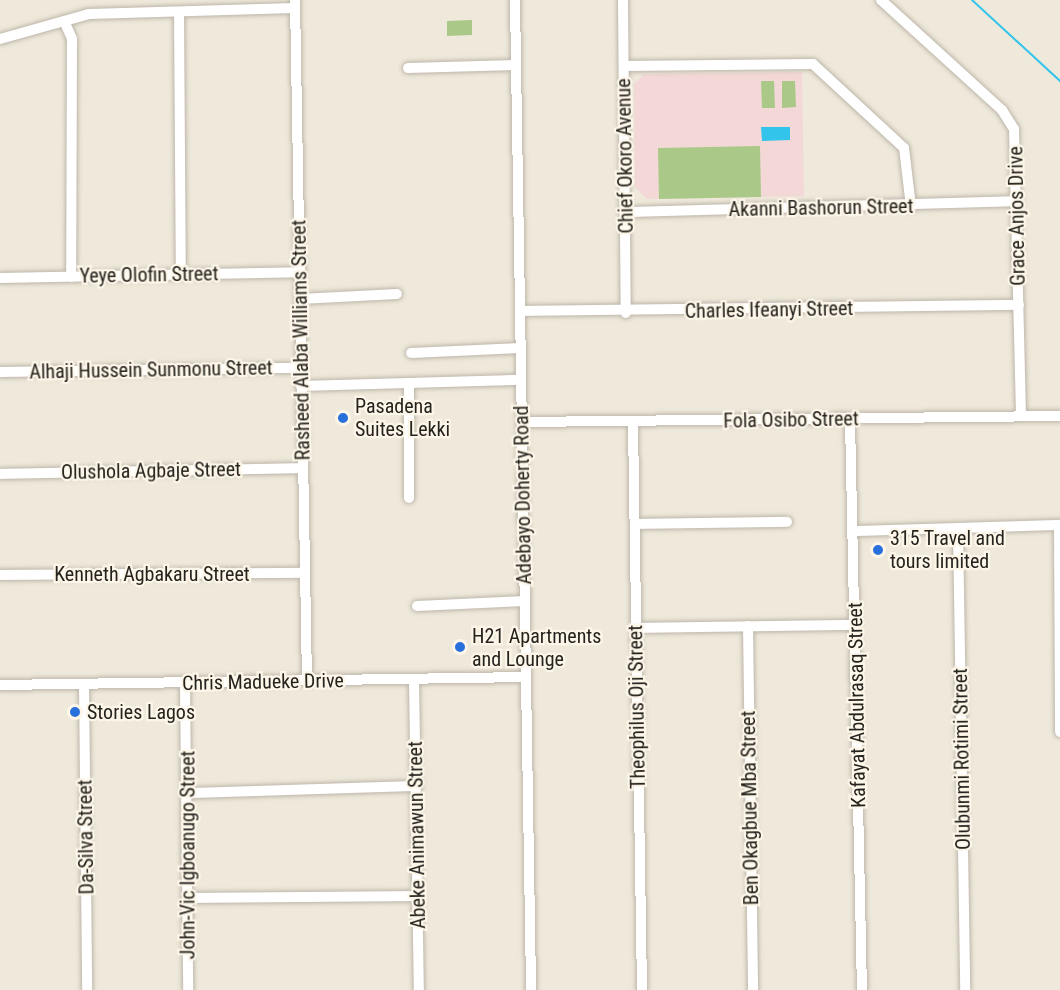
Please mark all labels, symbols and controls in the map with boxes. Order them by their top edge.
street label: Chief Okoro Avenue [612,78,638,234]
street label: Grace Anjos Drive [1004,146,1030,286]
street label: Akanni Bashorun Street [728,194,914,222]
street label: Rasheed Alaba Williams Street [287,219,315,461]
street label: Yeye Olofin Street [79,262,219,288]
street label: Charles Ifeanyi Street [685,297,853,323]
street label: Alhaji Hussein Sunmonu Street [29,356,273,384]
place label: Pasadena Suites Lekki [355,394,450,441]
street label: Adebayo Doherty Road [509,405,537,585]
street label: Fola Osibo Street [723,407,859,433]
marker: Pasadena Suites Lekki [336,411,350,425]
street label: Olushola Agbaje Street [61,457,241,485]
place label: 315 Travel and tours limited [890,526,1005,573]
marker: 315 Travel and tours limited [871,543,885,557]
street label: Kenneth Agbakaru Street [54,562,250,586]
street label: Kafayat Abdulrasaq Street [843,602,871,808]
place label: H21 Apartments and Lounge [472,624,601,671]
street label: Theophilus Oji Street [624,625,650,789]
marker: H21 Apartments and Lounge [453,640,467,654]
street label: Olubunmi Rotimi Street [948,668,976,850]
street label: Chris Madueke Drive [182,669,344,695]
place label: Stories Lagos [87,700,195,724]
marker: Stories Lagos [68,705,82,719]
street label: Ben Okagbue Mba Street [736,711,764,905]
street label: Abeke Animawun Street [403,741,431,929]
street label: John-Vic Igboanugo Street [176,751,200,959]
street label: Da-Silva Street [73,779,99,895]

